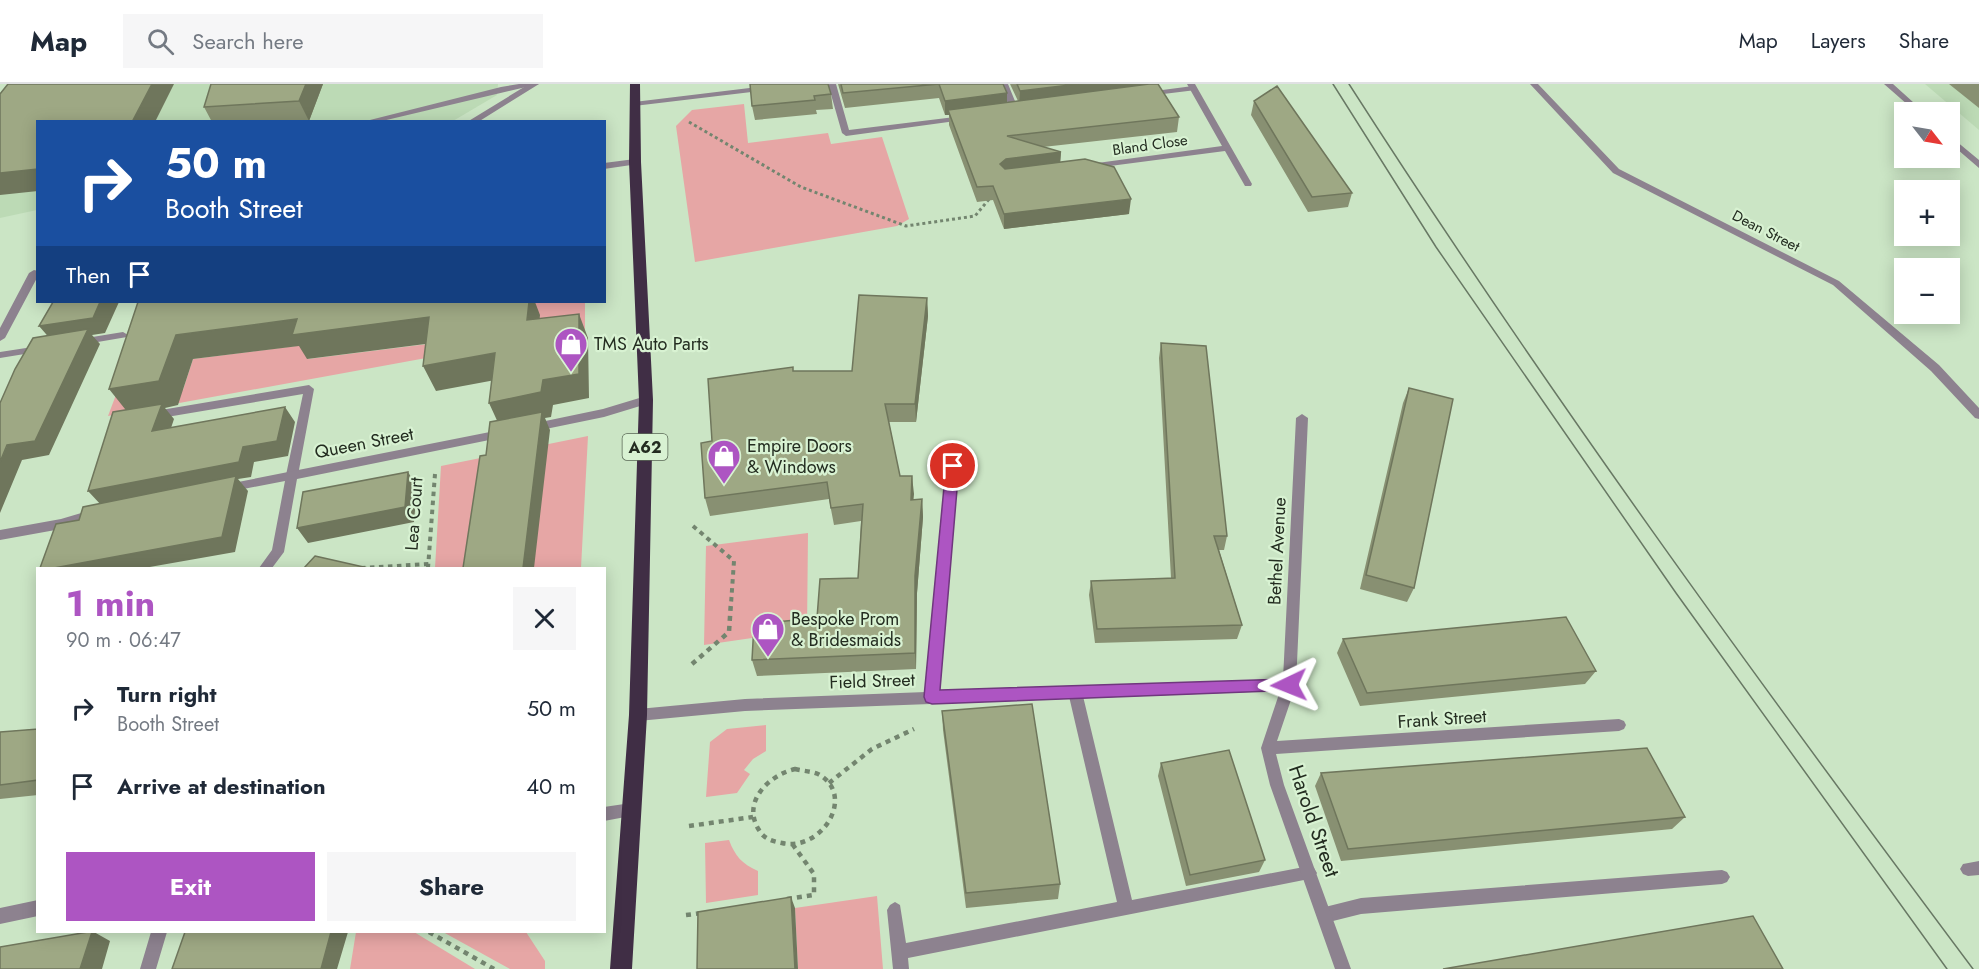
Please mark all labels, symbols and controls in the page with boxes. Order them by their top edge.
search box [123,14,543,68]
text: Map [30,21,87,62]
icon: search [144,25,177,58]
text: Search here [192,25,304,57]
text: Map [1739,26,1778,56]
text: Layers [1811,26,1866,56]
text: Share [1899,26,1949,56]
north arrow [1894,102,1960,168]
map controls [1894,102,1960,324]
street label: Bland Close [1111,129,1189,161]
text: 50 m [165,133,267,194]
icon: right [66,144,144,222]
button: + [1894,180,1960,246]
text: Booth Street [165,189,303,228]
street label: Dean Street [1728,205,1804,258]
icon: arrive [123,258,156,291]
button: − [1894,258,1960,324]
text: Then [66,259,111,291]
shop icon: TMS Auto Parts [553,326,589,373]
place label: TMS Auto Parts [594,331,708,357]
street label: Queen Street [312,421,416,465]
place label: Empire Doors & Windows [747,433,852,480]
road number: A62 [622,434,668,460]
shop icon: Empire Doors & Windows [706,438,742,485]
pin [927,440,978,491]
icon: arrive [936,449,969,482]
street label: Lea Court [398,476,430,552]
street label: Bethel Avenue [1261,496,1293,606]
text: 1 min [66,577,155,629]
button: close [513,587,576,650]
place label: Bespoke Prom & Bridesmaids [791,606,901,653]
shop icon: Bespoke Prom & Bridesmaids [750,611,786,658]
text: 90 m · 06:47 [66,626,181,655]
position arrow [1257,653,1321,717]
street label: Field Street [829,666,916,695]
text: Turn right [117,678,217,710]
icon: right [66,692,99,725]
text: 50 m [527,692,576,724]
street label: Frank Street [1397,703,1488,735]
text: Booth Street [117,710,219,739]
street label: Harold Street [1281,761,1347,881]
icon: arrive [66,770,99,803]
text: Arrive at destination [117,770,326,802]
text: 40 m [526,770,576,802]
button: Exit [66,852,315,921]
button: Share [327,852,576,921]

